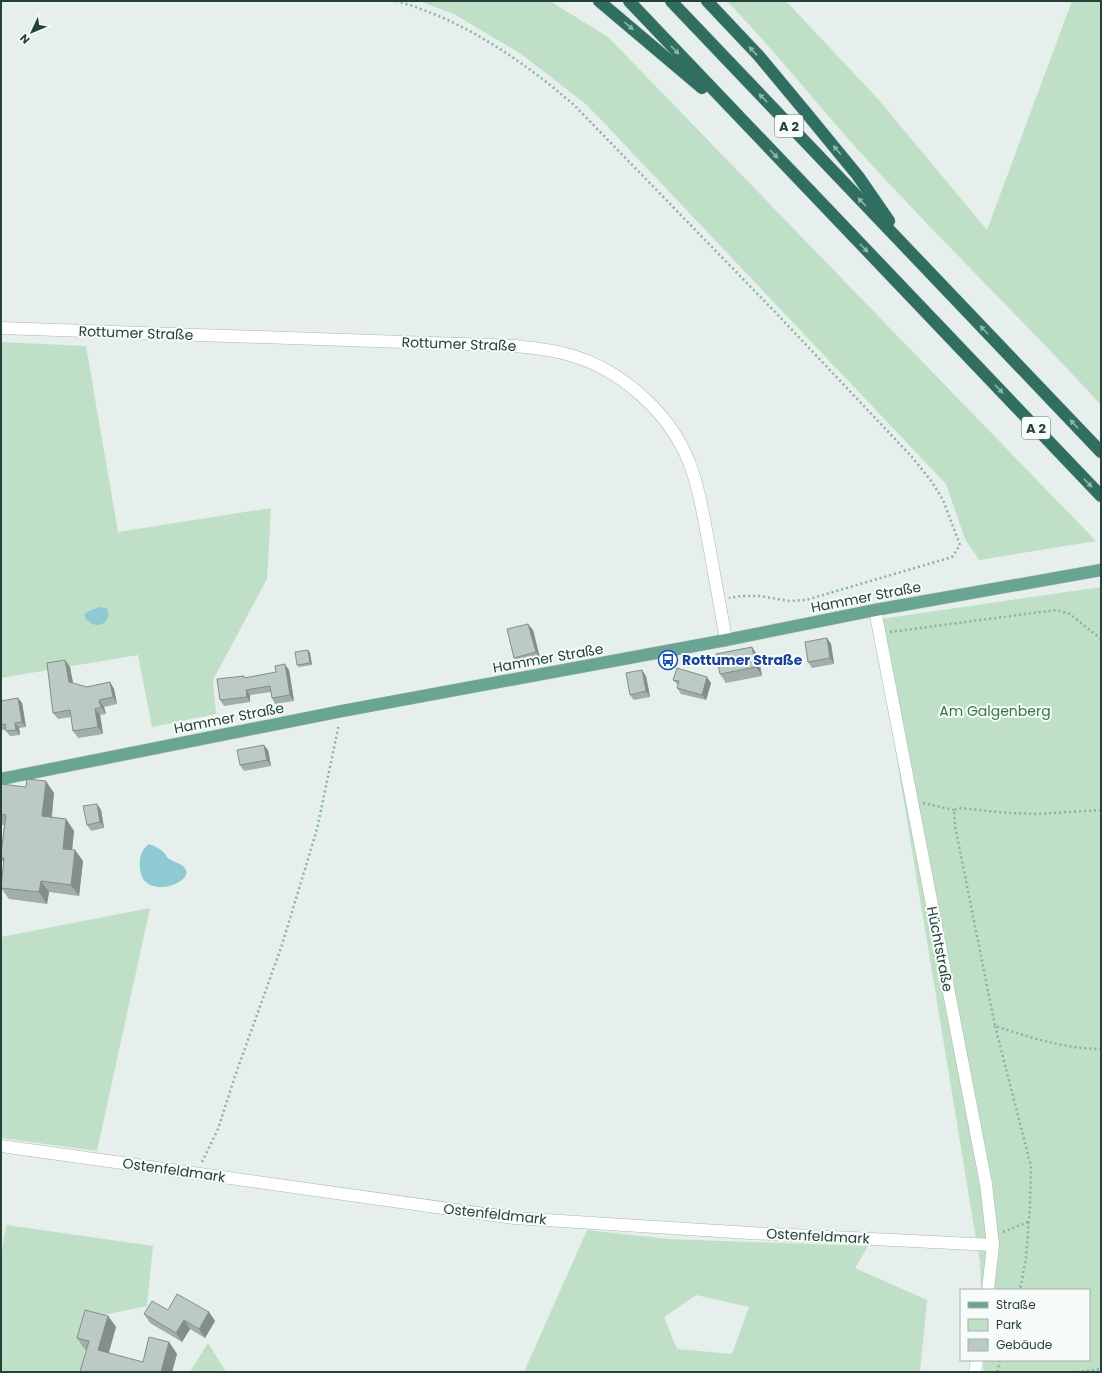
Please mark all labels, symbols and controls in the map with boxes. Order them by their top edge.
north arrow [12,12,52,52]
one-way arrow [623,22,634,31]
text: N [16,30,33,47]
one-way arrow [670,45,679,54]
one-way arrow [749,46,758,56]
one-way arrow [758,93,768,103]
road number: A 2 [775,115,803,137]
one-way arrow [833,145,841,156]
one-way arrow [770,149,779,159]
one-way arrow [857,197,867,207]
one-way arrow [860,243,869,253]
street label: Rottumer Straße [78,321,194,345]
one-way arrow [979,325,989,335]
street label: Rottumer Straße [401,332,517,356]
one-way arrow [994,384,1003,394]
road number: A 2 [1022,417,1050,439]
one-way arrow [1069,419,1079,429]
one-way arrow [1083,478,1093,488]
street label: Hammer Straße [809,576,923,617]
street label: Hammer Straße [491,638,605,678]
bus stop icon: Rottumer Straße [657,649,679,671]
place label: Rottumer Straße [682,650,803,670]
street label: Hammer Straße [172,697,286,738]
park label: Am Galgenberg [939,701,1051,721]
street label: Hüchtstraße [922,905,958,994]
street label: Ostenfeldmark [121,1153,227,1187]
street label: Ostenfeldmark [442,1199,548,1229]
street label: Ostenfeldmark [766,1223,871,1249]
legend [960,1289,1090,1361]
text: Straße [996,1296,1036,1313]
text: Park [996,1316,1023,1333]
text: Gebäude [996,1336,1052,1353]

